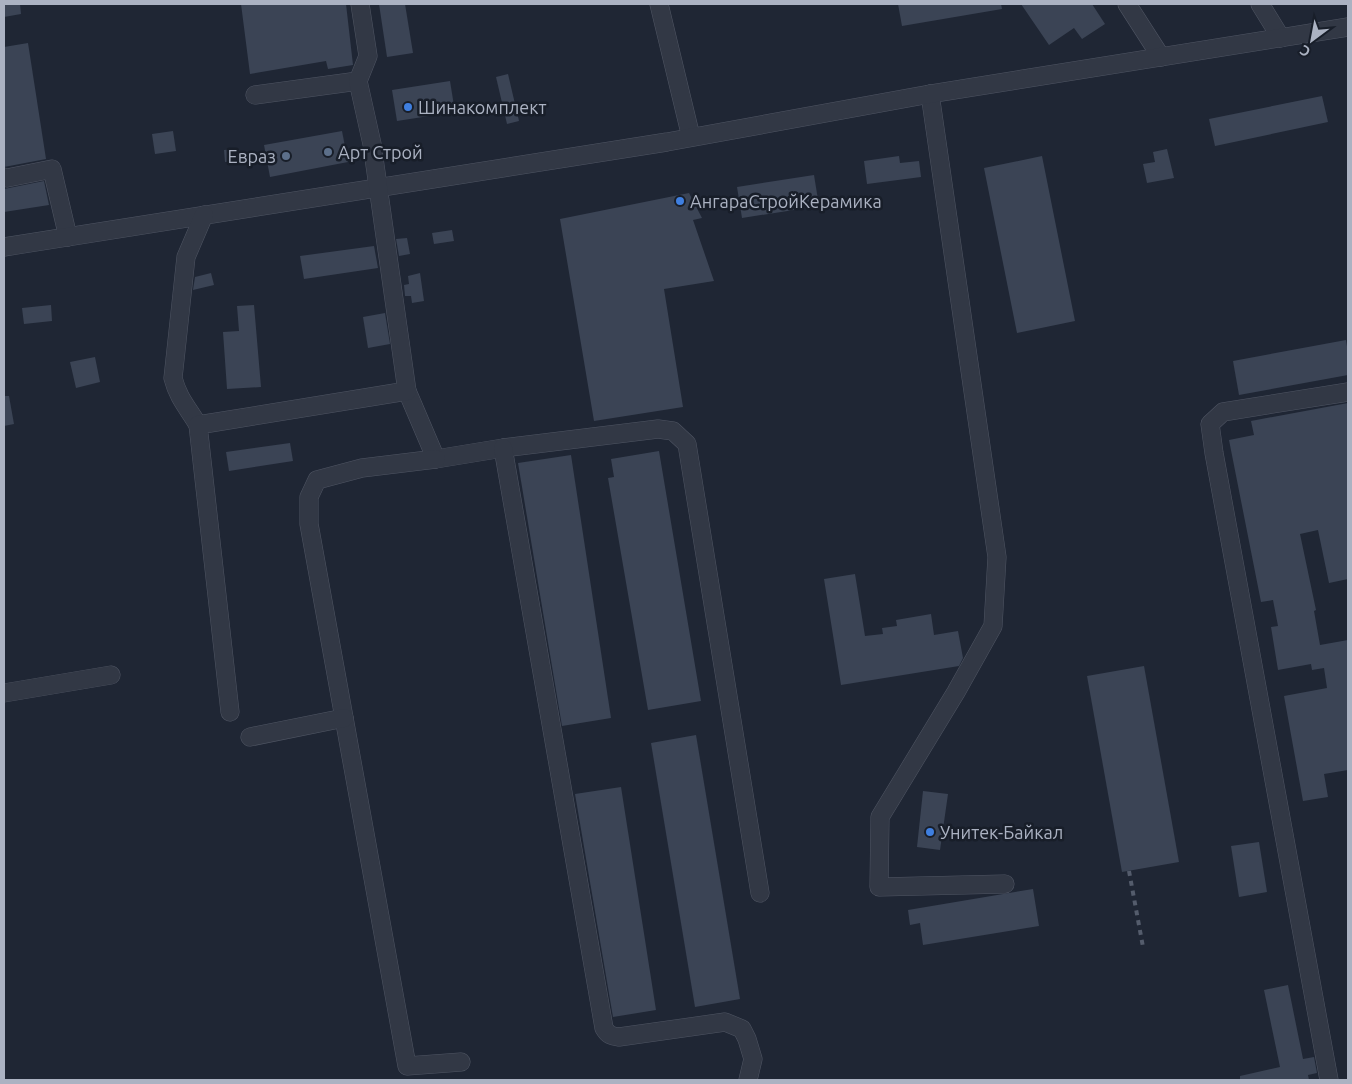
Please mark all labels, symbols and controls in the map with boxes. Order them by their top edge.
north arrow [1287,15,1337,65]
text: С [1297,42,1313,60]
place label: Шинакомплект [418,97,547,117]
marker: Шинакомплект [402,101,414,113]
place label: Арт Строй [338,142,423,162]
place label: Евраз [228,146,276,166]
marker: Арт Строй [322,146,334,158]
marker: Евраз [280,150,292,162]
place label: АнгараСтройКерамика [690,191,882,211]
marker: АнгараСтройКерамика [674,195,686,207]
place label: Унитек-Байкал [940,822,1063,842]
marker: Унитек-Байкал [924,826,936,838]

